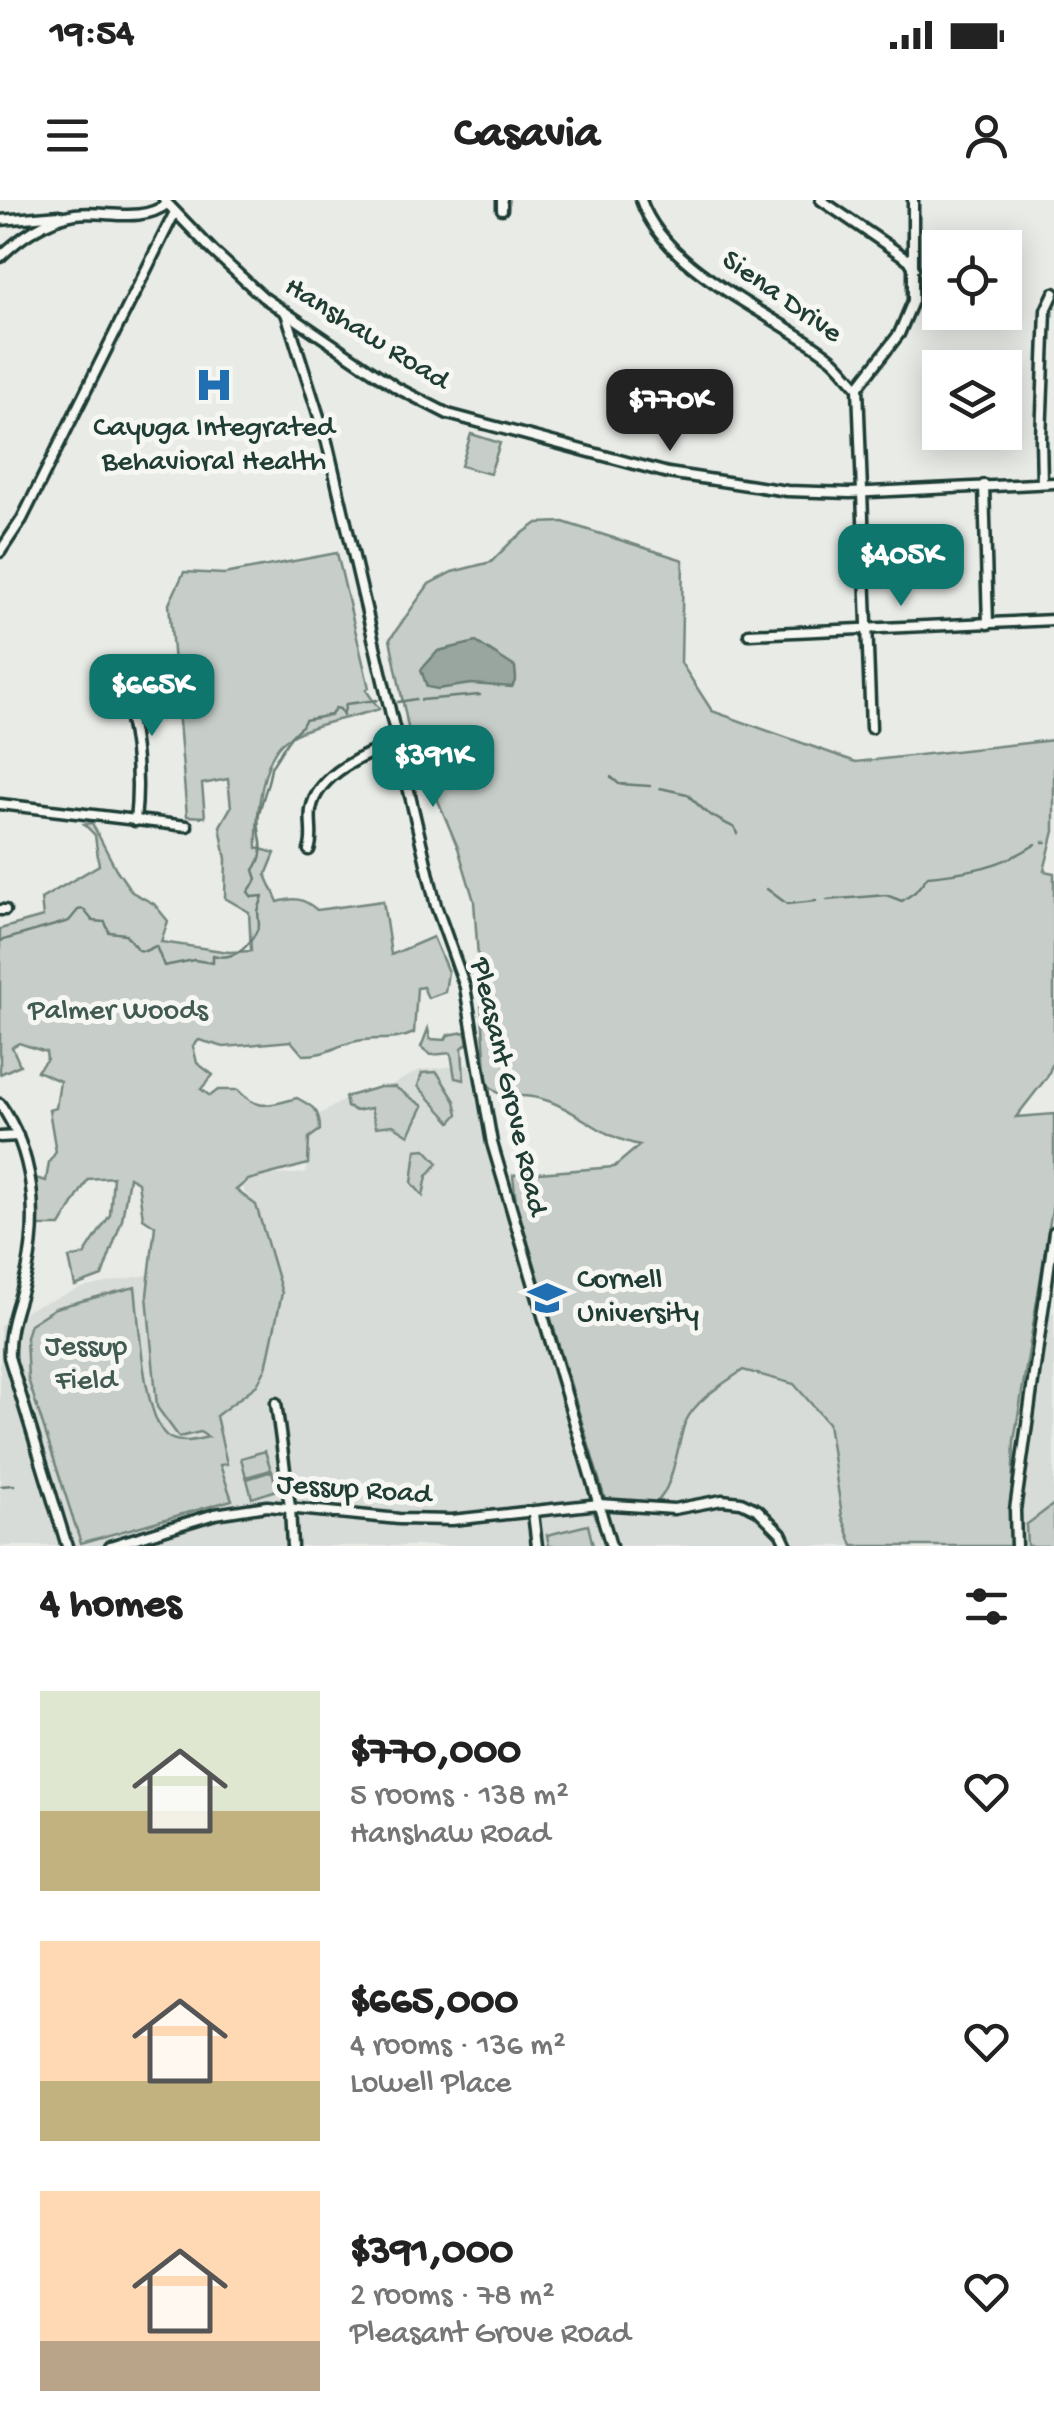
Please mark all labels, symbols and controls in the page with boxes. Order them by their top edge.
text: 19:54 [50,13,134,57]
icon: menu [40,108,95,163]
icon: person [959,108,1014,163]
text: Casavia [454,109,600,162]
map controls [922,230,1022,450]
button: locate [922,230,1022,330]
street label: Siena Drive [714,244,849,353]
street label: Hanshaw Road [277,270,457,401]
button: layers [922,350,1022,450]
hospital icon: Cayuga Integrated Behavioral Health [193,364,235,406]
pin: $770K [600,369,740,454]
text: $770K [628,382,712,420]
place label: Cayuga Integrated Behavioral Health [93,412,337,481]
pin: $405K [831,524,971,609]
text: $405K [860,537,942,575]
pin: $665K [82,654,222,739]
text: $665K [111,667,193,705]
pin: $391K [363,725,503,810]
text: $391K [394,738,472,776]
street label: Pleasant Grove Road [460,954,554,1221]
park label: Palmer Woods [27,995,209,1030]
place label: Cornell University [577,1264,699,1333]
school or university icon: Cornell University [526,1277,568,1319]
park label: Jessup Field [45,1331,127,1400]
street label: Jessup Road [275,1468,435,1514]
icon: filters [959,1579,1014,1634]
text: 4 homes [40,1582,181,1631]
text: $770,000 [350,1729,521,1778]
icon: home [120,1731,240,1851]
icon: heart [959,1764,1014,1819]
text: 5 rooms · 138 m² [350,1778,569,1816]
text: Hanshaw Road [350,1816,550,1854]
text: $665,000 [350,1979,518,2028]
icon: home [120,1981,240,2101]
icon: heart [959,2014,1014,2069]
text: 4 rooms · 136 m² [350,2028,566,2066]
text: Lowell Place [350,2066,511,2104]
text: $391,000 [350,2229,513,2278]
icon: home [120,2231,240,2351]
icon: heart [959,2264,1014,2319]
text: 2 rooms · 78 m² [350,2278,555,2316]
text: Pleasant Grove Road [350,2316,631,2354]

